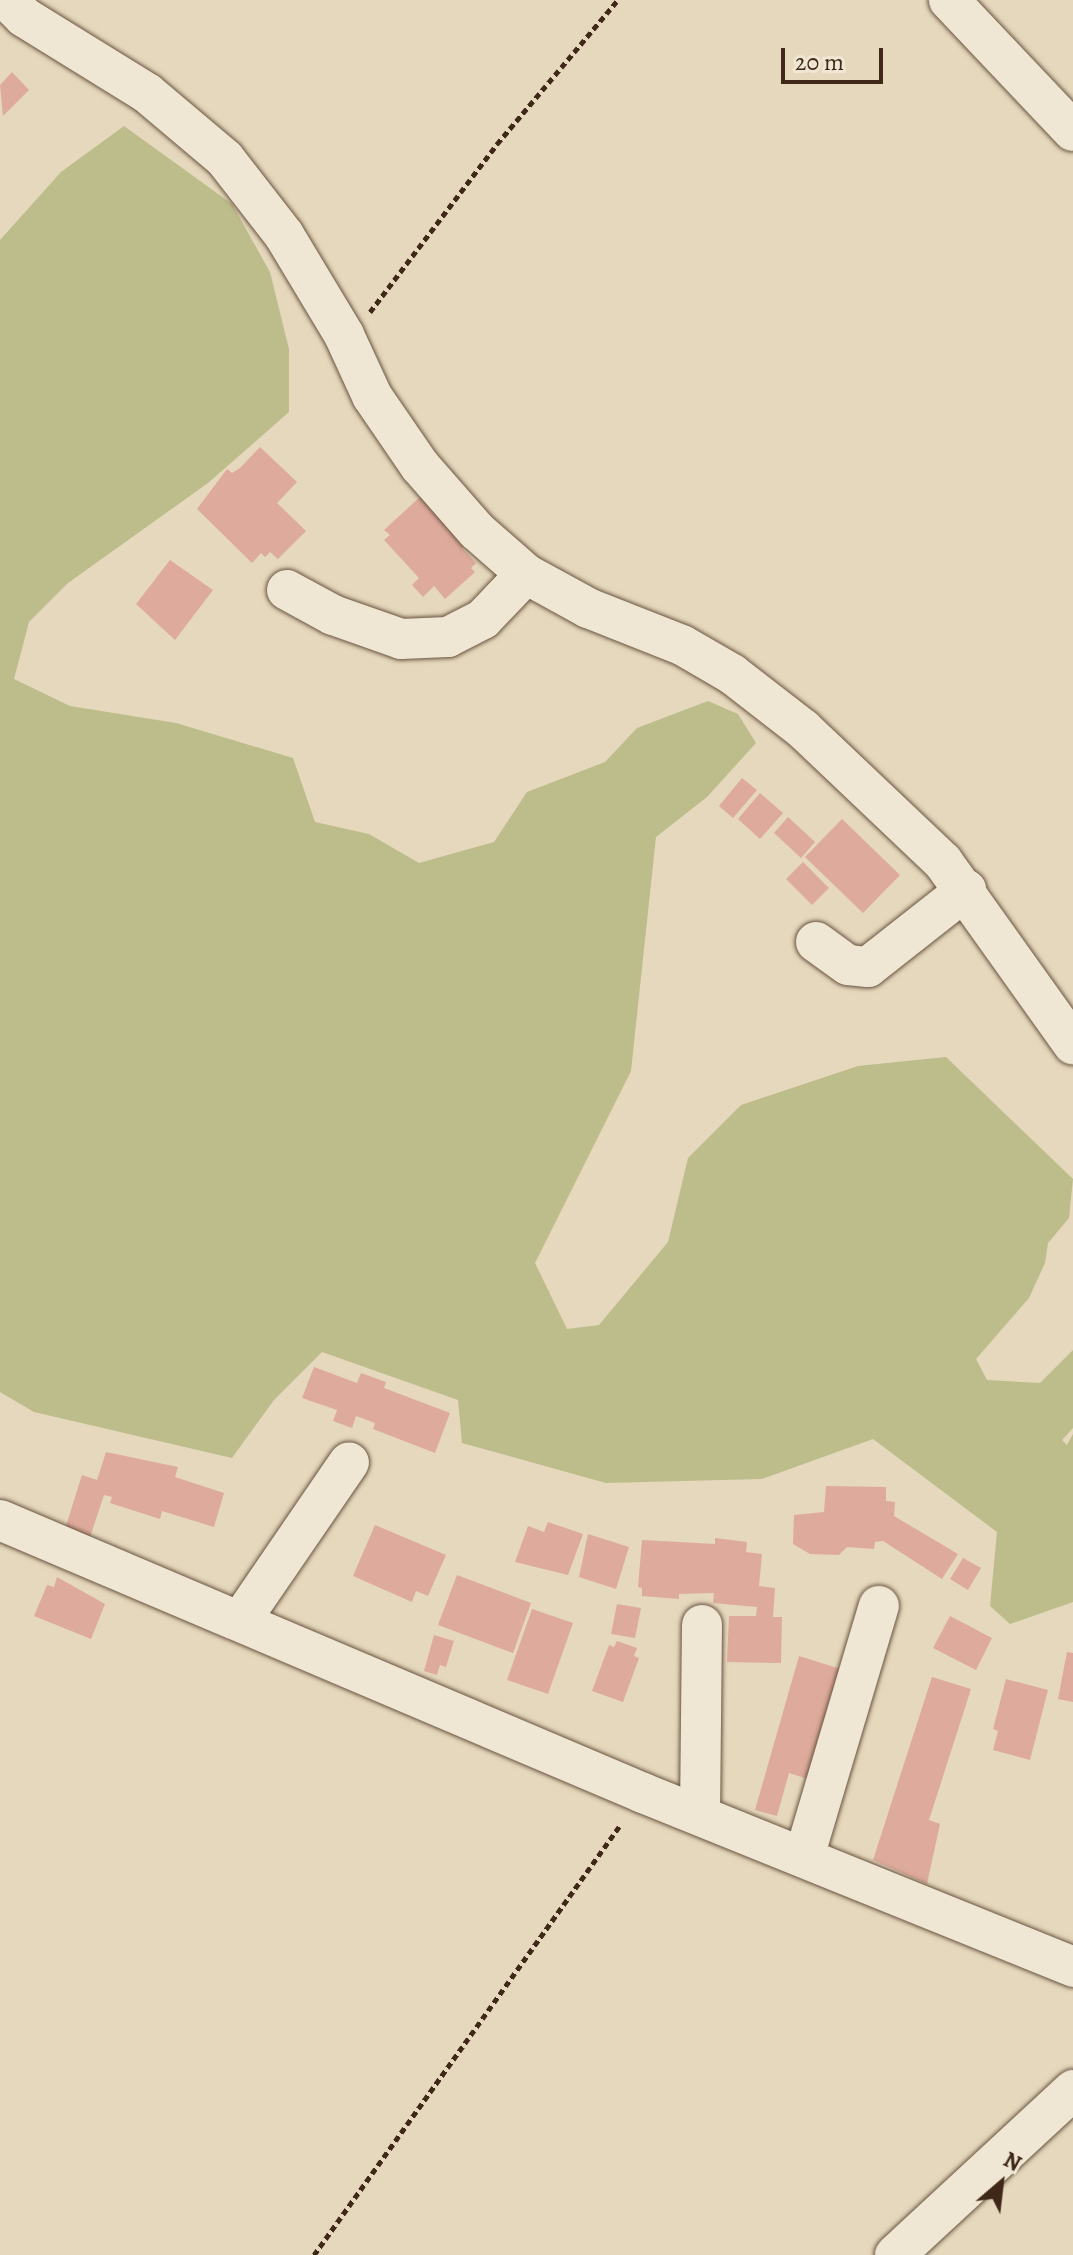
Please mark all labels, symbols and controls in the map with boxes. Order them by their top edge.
scale bar [785,32,887,82]
text: 20 m [795,46,844,78]
north arrow [961,2143,1041,2223]
text: N [998,2145,1026,2179]

